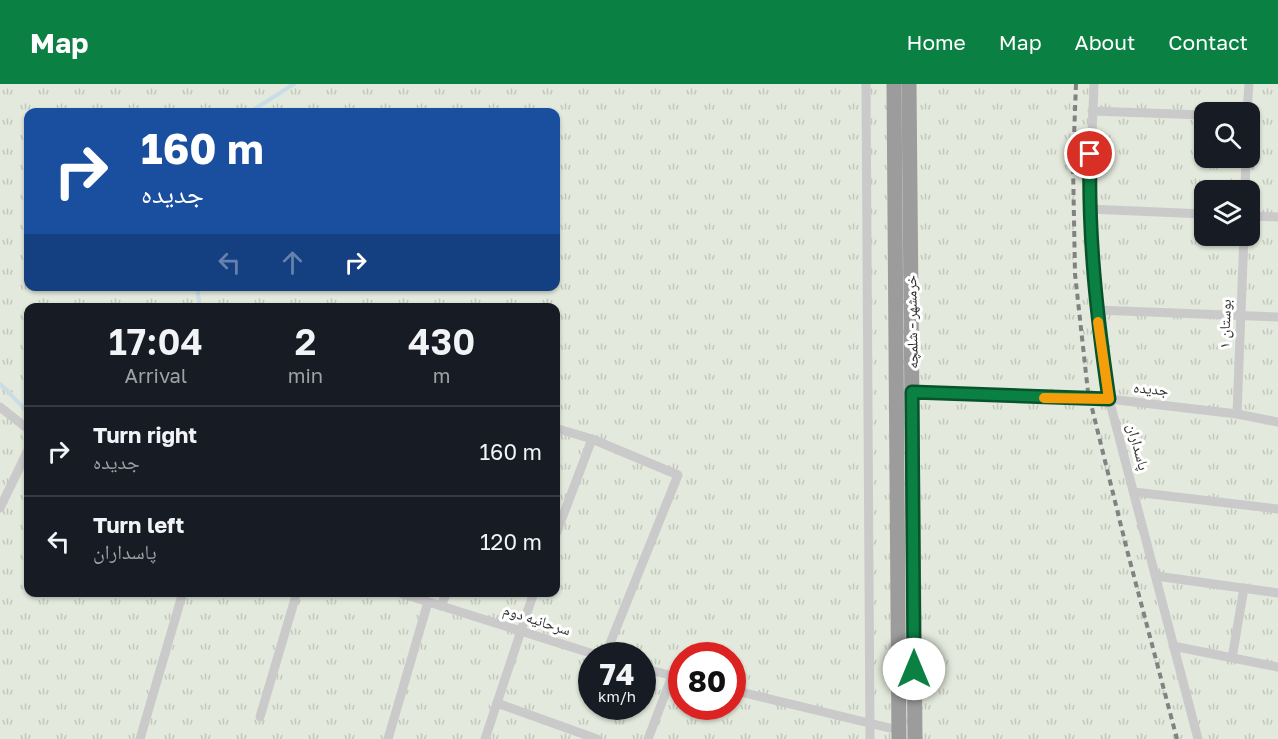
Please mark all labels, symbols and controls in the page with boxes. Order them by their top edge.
text: Map [30,26,88,59]
text: Home [906,29,966,55]
text: Map [999,29,1042,55]
text: About [1075,29,1135,55]
text: Contact [1168,29,1248,55]
map controls [1194,102,1260,246]
button: search [1194,102,1260,168]
text: 160 m [141,123,264,173]
pin [1064,128,1115,179]
icon: right [42,132,120,210]
icon: arrive [1073,137,1106,170]
text: جدیده [141,177,204,209]
button: layers [1194,180,1260,246]
icon: left [213,246,246,279]
icon: ahead [276,246,309,279]
icon: right [339,246,372,279]
street label: خرمشهر - شلمچه [901,274,922,369]
street label: بوستان ۱ [1214,299,1236,349]
text: 17:04 [109,320,203,363]
text: 2 [295,320,316,363]
text: 430 [408,320,475,363]
text: Arrival [125,363,187,387]
text: min [288,363,323,387]
text: m [433,363,450,387]
street label: جدیده [1133,377,1170,399]
text: Turn right [93,421,197,448]
street label: پاسداران [1122,421,1154,473]
icon: right [42,435,75,468]
text: 160 m [479,438,542,465]
text: جدیده [93,449,140,473]
text: Turn left [93,511,184,538]
icon: left [42,525,75,558]
text: 120 m [480,528,542,555]
text: پاسداران [93,539,157,563]
street label: سرحانیه دوم [501,600,573,640]
position arrow [882,637,946,701]
speed limit sign: 80 [668,642,746,720]
text: 74 [599,656,635,692]
text: km/h [598,687,636,705]

